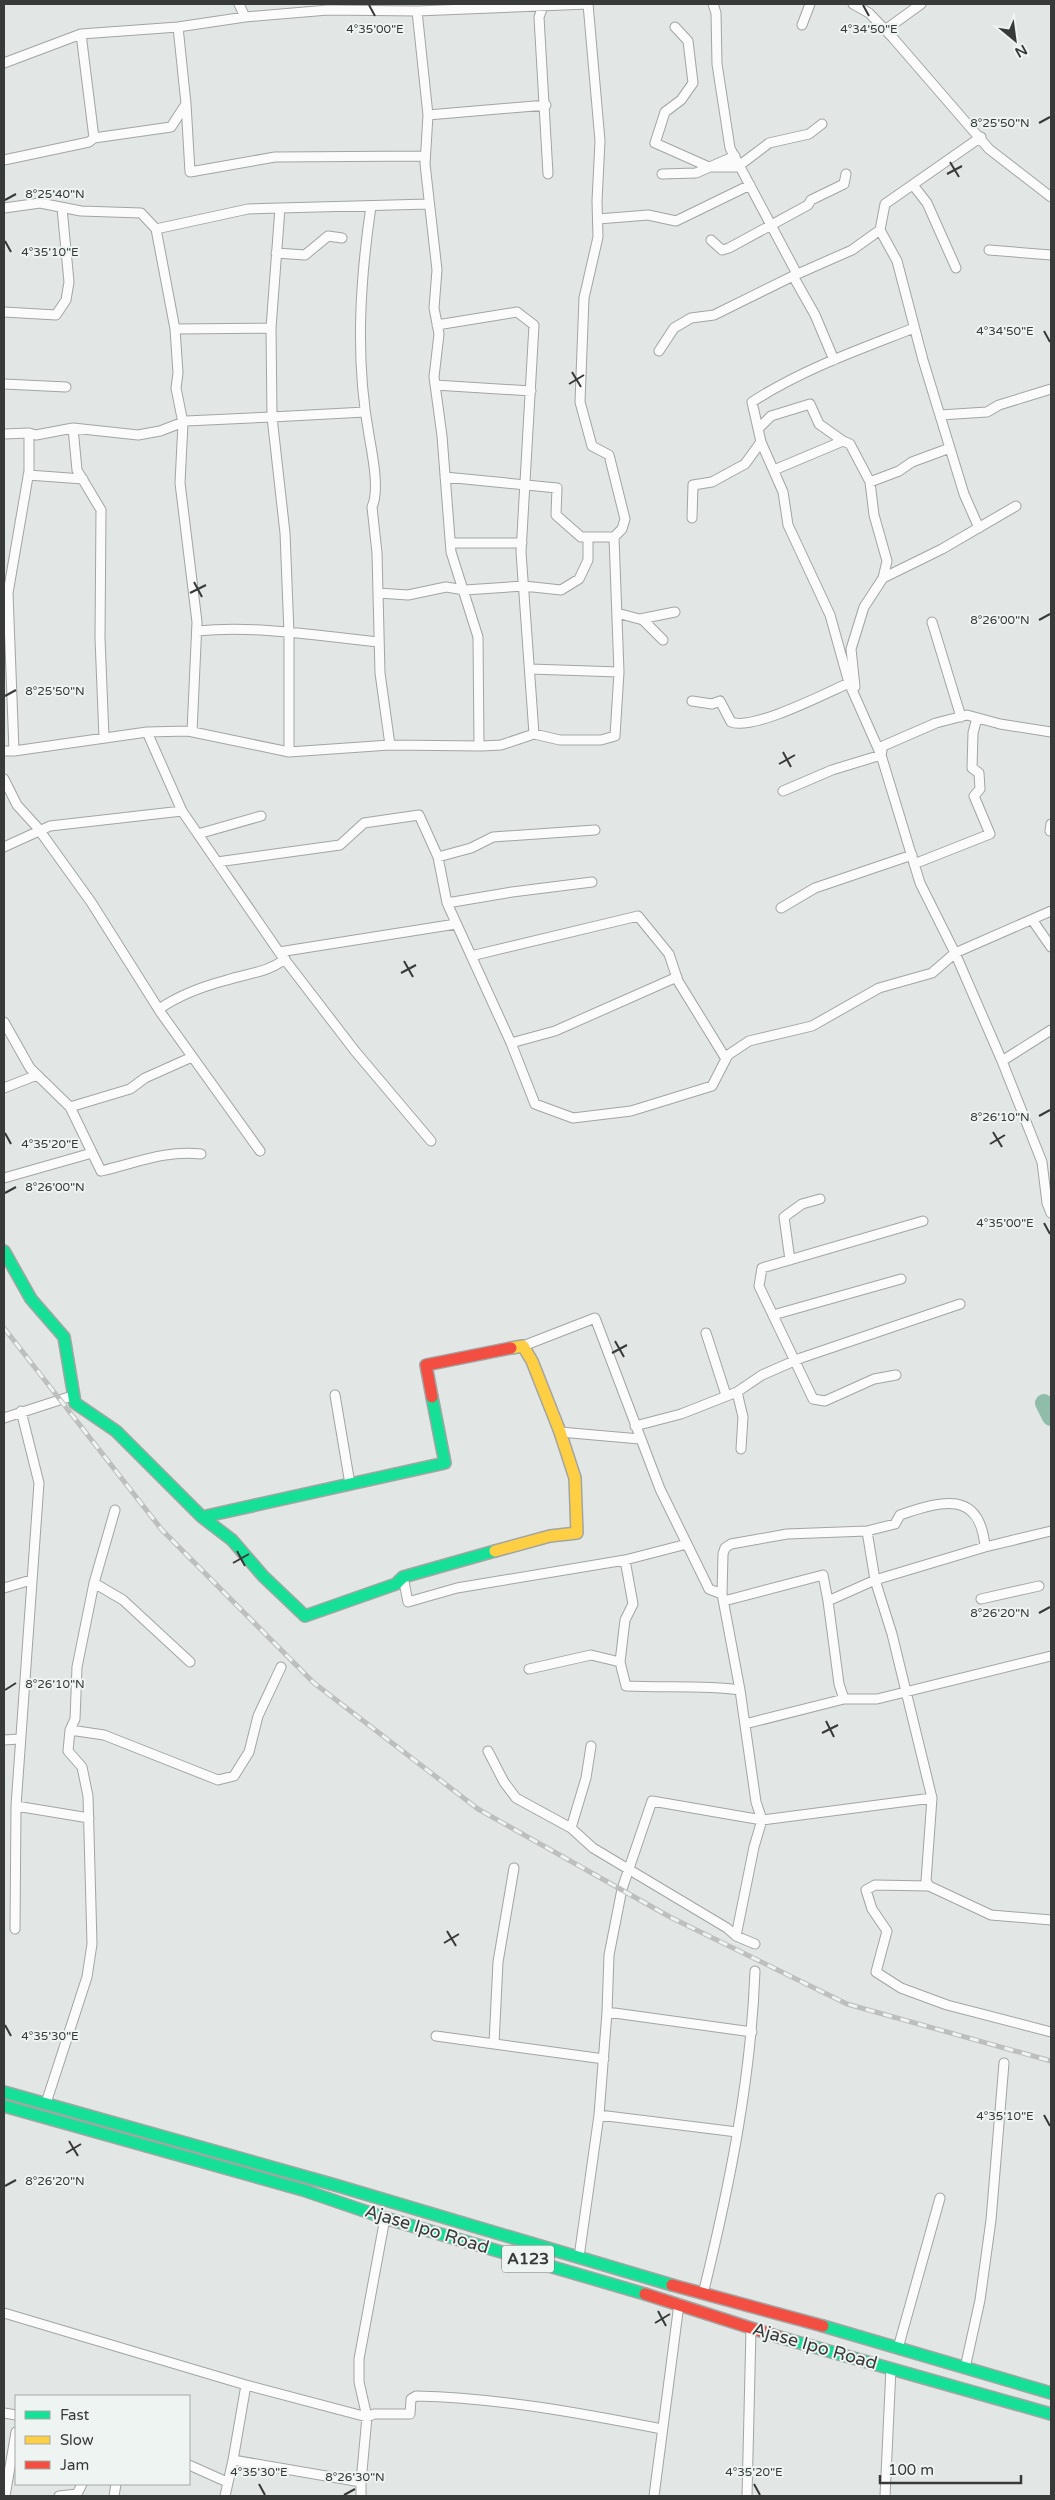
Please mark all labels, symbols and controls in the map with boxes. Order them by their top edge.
north arrow [990,15,1040,65]
text: 4°35'00"E [346,22,404,36]
text: 4°34'50"E [840,22,898,36]
text: N [1012,41,1030,61]
text: 8°25'50"N [970,116,1030,130]
text: 8°25'40"N [25,187,85,201]
text: 4°35'10"E [21,245,79,259]
text: 4°34'50"E [976,324,1034,338]
text: 8°26'00"N [970,613,1030,627]
text: 8°25'50"N [25,684,85,698]
text: 8°26'10"N [970,1110,1030,1124]
text: 4°35'20"E [21,1137,79,1151]
text: 8°26'00"N [25,1180,85,1194]
text: 4°35'00"E [976,1216,1034,1230]
text: 8°26'20"N [970,1606,1030,1620]
text: 8°26'10"N [25,1677,85,1691]
text: 4°35'30"E [21,2029,79,2043]
text: 4°35'10"E [976,2109,1034,2123]
text: 8°26'20"N [25,2174,85,2188]
street label: Ajase Ipo Road [362,2200,492,2258]
road number: A123 [502,2246,554,2272]
street label: Ajase Ipo Road [750,2318,880,2374]
legend [15,2395,190,2485]
text: Fast [60,2406,90,2424]
text: Slow [60,2431,94,2449]
scale bar [880,2452,1021,2484]
text: Jam [60,2456,89,2474]
text: 100 m [888,2461,934,2479]
text: 4°35'30"E [230,2465,288,2479]
text: 4°35'20"E [725,2465,783,2479]
text: 8°26'30"N [325,2470,385,2484]

